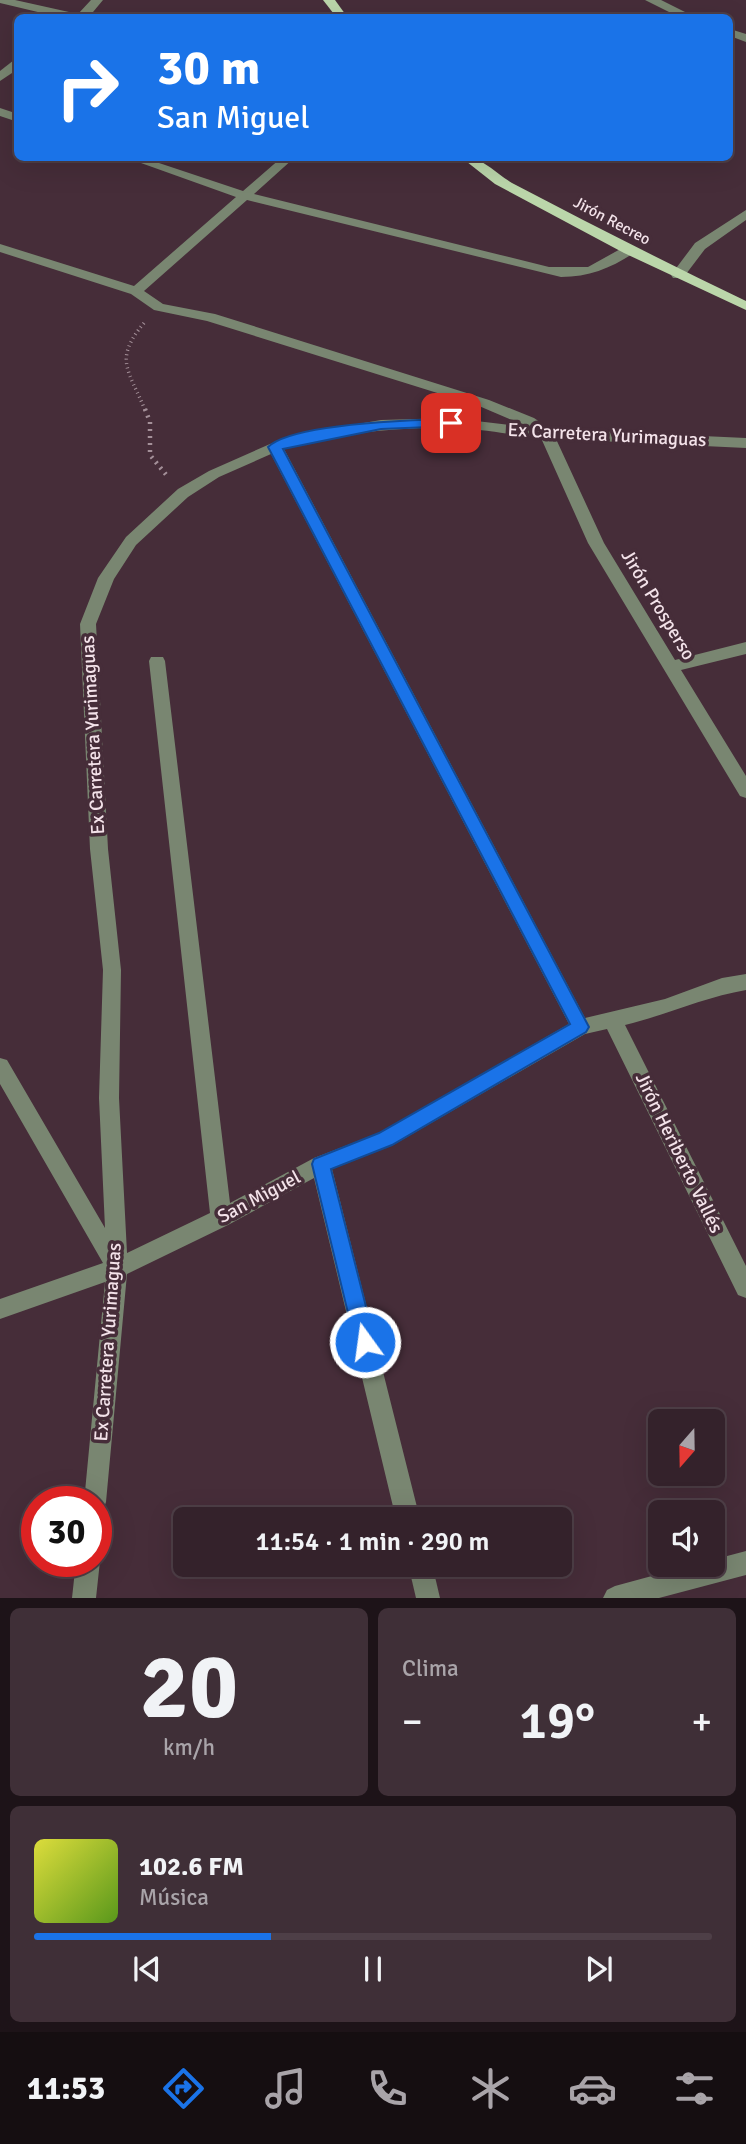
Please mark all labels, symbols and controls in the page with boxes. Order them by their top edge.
text: 30 m [157,38,260,98]
icon: right [42,42,133,133]
text: San Miguel [157,98,310,137]
street label: Jirón Recreo [570,192,654,250]
pin [421,393,481,453]
icon: arrive [432,404,470,442]
street label: Ex Carretera Yurimaguas [507,418,707,452]
street label: Jirón Prosperso [616,545,700,665]
street label: Ex Carretera Yurimaguas [76,635,110,835]
street label: Jirón Heriberto Vallés [630,1069,728,1237]
street label: San Miguel [213,1165,305,1229]
street label: Ex Carretera Yurimaguas [89,1242,127,1442]
position arrow [328,1305,402,1379]
north arrow [648,1409,724,1486]
map controls [648,1409,725,1577]
speed limit sign: 30 [21,1486,112,1577]
button: sound [648,1500,725,1577]
text: 11:54 · 1 min · 290 m [256,1526,489,1558]
text: 20 [140,1631,238,1744]
text: Clima [402,1654,459,1683]
text: 19° [519,1689,595,1753]
text: − [402,1698,423,1745]
text: + [691,1698,712,1745]
text: km/h [163,1733,215,1762]
text: 102.6 FM [139,1851,244,1883]
text: Música [139,1883,209,1912]
icon: previous [128,1950,166,1988]
icon: pause [354,1950,392,1988]
icon: next [580,1950,618,1988]
icon: directions [159,2064,208,2113]
icon: music [261,2064,310,2113]
icon: phone [363,2064,412,2113]
icon: climate [466,2064,515,2113]
icon: car [568,2064,617,2113]
icon: filters [670,2064,719,2113]
text: 11:53 [27,2069,105,2108]

